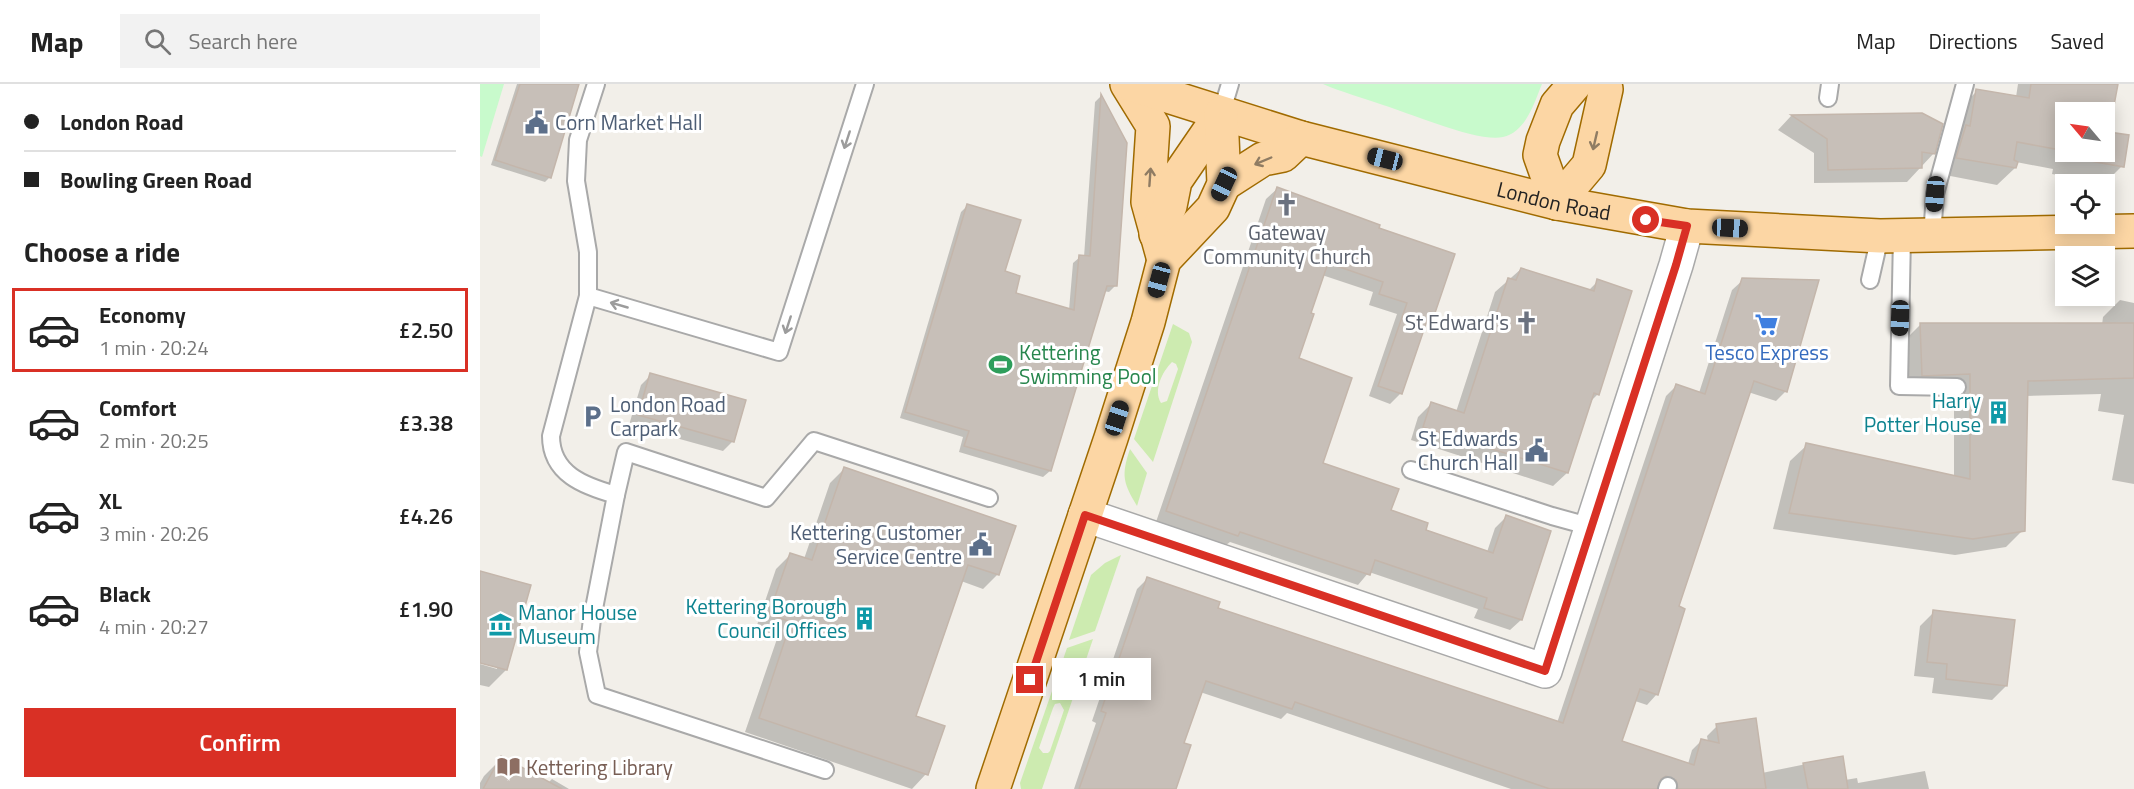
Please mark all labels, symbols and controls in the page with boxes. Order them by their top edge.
search box [120,14,540,68]
text: Map [30,20,84,63]
text: Search here [189,24,298,58]
icon: search [141,25,174,58]
text: Map [1856,25,1896,57]
text: Directions [1929,25,2018,57]
text: Saved [2051,25,2104,57]
north arrow [2055,102,2115,162]
map controls [2055,102,2115,306]
text: London Road [60,105,184,139]
place label: Corn Market Hall [555,106,703,138]
public building icon: Corn Market Hall [524,109,550,135]
one-way arrow [841,130,852,149]
one-way arrow [1589,131,1600,150]
car [1365,146,1405,172]
one-way arrow [1255,156,1273,167]
text: Bowling Green Road [60,163,252,197]
car [1208,164,1240,204]
one-way arrow [1144,168,1155,187]
street label: London Road [1494,172,1613,228]
button: locate [2055,174,2115,234]
car [1925,175,1945,213]
church icon: Gateway Community Church [1274,191,1300,217]
route start [1632,206,1659,233]
place label: Gateway Community Church [1203,216,1371,272]
car [1712,218,1748,238]
text: Choose a ride [24,231,180,272]
button: layers [2055,246,2115,306]
car [1146,260,1172,300]
text: Economy [99,298,186,332]
one-way arrow [610,299,629,310]
car [1890,300,1910,336]
icon: car [27,303,81,357]
place label: St Edward's [1405,306,1509,338]
church icon: St Edward's [1514,309,1540,335]
supermarket icon: Tesco Express [1754,311,1780,337]
text: £2.50 [398,313,453,347]
one-way arrow [781,315,792,334]
text: 1 min · 20:24 [99,332,209,363]
place label: Kettering Swimming Pool [1019,336,1157,392]
place label: Tesco Express [1705,336,1829,368]
sports icon: Kettering Swimming Pool [988,351,1014,377]
place label: Harry Potter House [1864,384,1981,440]
place label: London Road Carpark [610,388,726,444]
text: Comfort [99,391,177,425]
icon: car [27,396,81,450]
car [1103,398,1131,438]
building icon: Harry Potter House [1986,399,2012,425]
parking icon: London Road Carpark [579,403,605,429]
text: £3.38 [398,406,453,440]
place label: St Edwards Church Hall [1418,422,1518,478]
text: 2 min · 20:25 [99,425,209,456]
public building icon: St Edwards Church Hall [1523,437,1549,463]
text: XL [99,484,122,518]
icon: car [27,489,81,543]
text: £4.26 [398,499,453,533]
place label: Kettering Customer Service Centre [790,516,962,572]
text: 3 min · 20:26 [99,518,209,549]
public building icon: Kettering Customer Service Centre [967,531,993,557]
text: Black [99,577,151,611]
icon: car [27,582,81,636]
place label: Kettering Borough Council Offices [686,590,847,646]
text: £1.90 [398,592,453,626]
place label: Manor House Museum [518,596,637,652]
building icon: Kettering Borough Council Offices [852,605,878,631]
text: 4 min · 20:27 [99,611,209,642]
museum icon: Manor House Museum [487,611,513,637]
callout: 1 min [1051,659,1150,701]
text: 1 min [1077,663,1126,694]
route end [1016,666,1043,693]
button: Confirm [24,708,456,777]
place label: Kettering Library [526,751,673,783]
library icon: Kettering Library [495,754,521,780]

